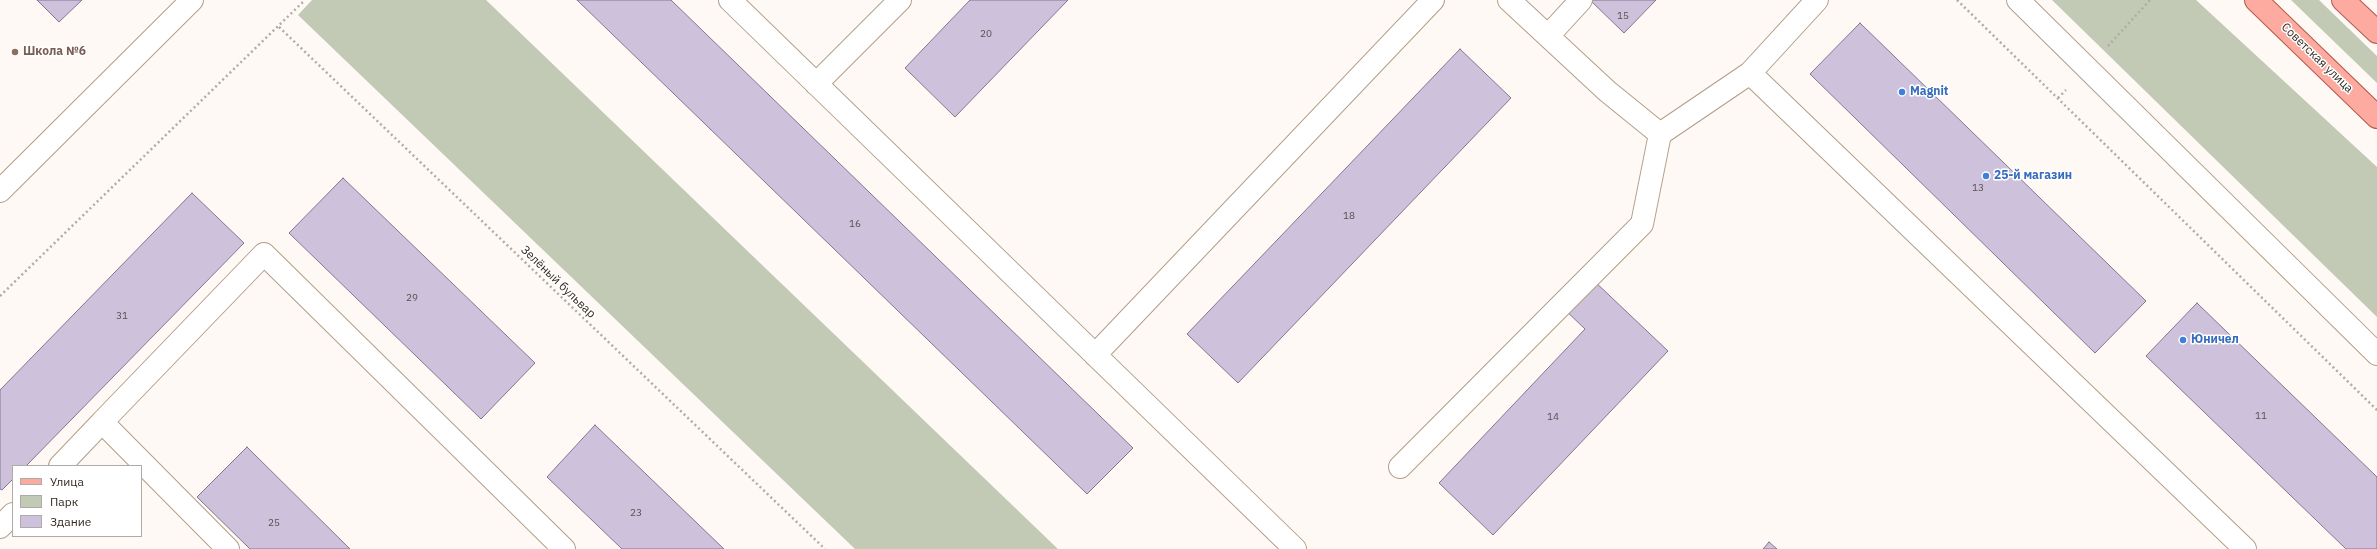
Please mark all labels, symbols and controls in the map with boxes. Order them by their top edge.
house number: 15 [1617,10,1629,22]
street label: Советская улица [2278,20,2356,96]
house number: 20 [980,28,992,40]
place label: Школа №6 [23,45,86,59]
marker: Школа №6 [10,47,20,57]
place label: Magnit [1910,85,1948,99]
marker: Magnit [1897,87,1907,97]
place label: 25-й магазин [1994,169,2072,183]
marker: 25-й магазин [1981,171,1991,181]
house number: 13 [1972,182,1984,194]
house number: 18 [1343,210,1355,222]
house number: 16 [849,218,861,230]
street label: Зелёный бульвар [518,243,598,321]
house number: 29 [406,292,418,304]
house number: 31 [116,310,128,322]
place label: Юничел [2191,333,2239,347]
marker: Юничел [2178,335,2188,345]
house number: 11 [2255,410,2267,422]
house number: 14 [1547,411,1559,423]
legend [12,465,142,537]
text: Улица [50,474,84,489]
text: Парк [50,494,78,509]
house number: 23 [630,507,642,519]
text: Здание [50,514,91,529]
house number: 25 [268,517,280,529]

